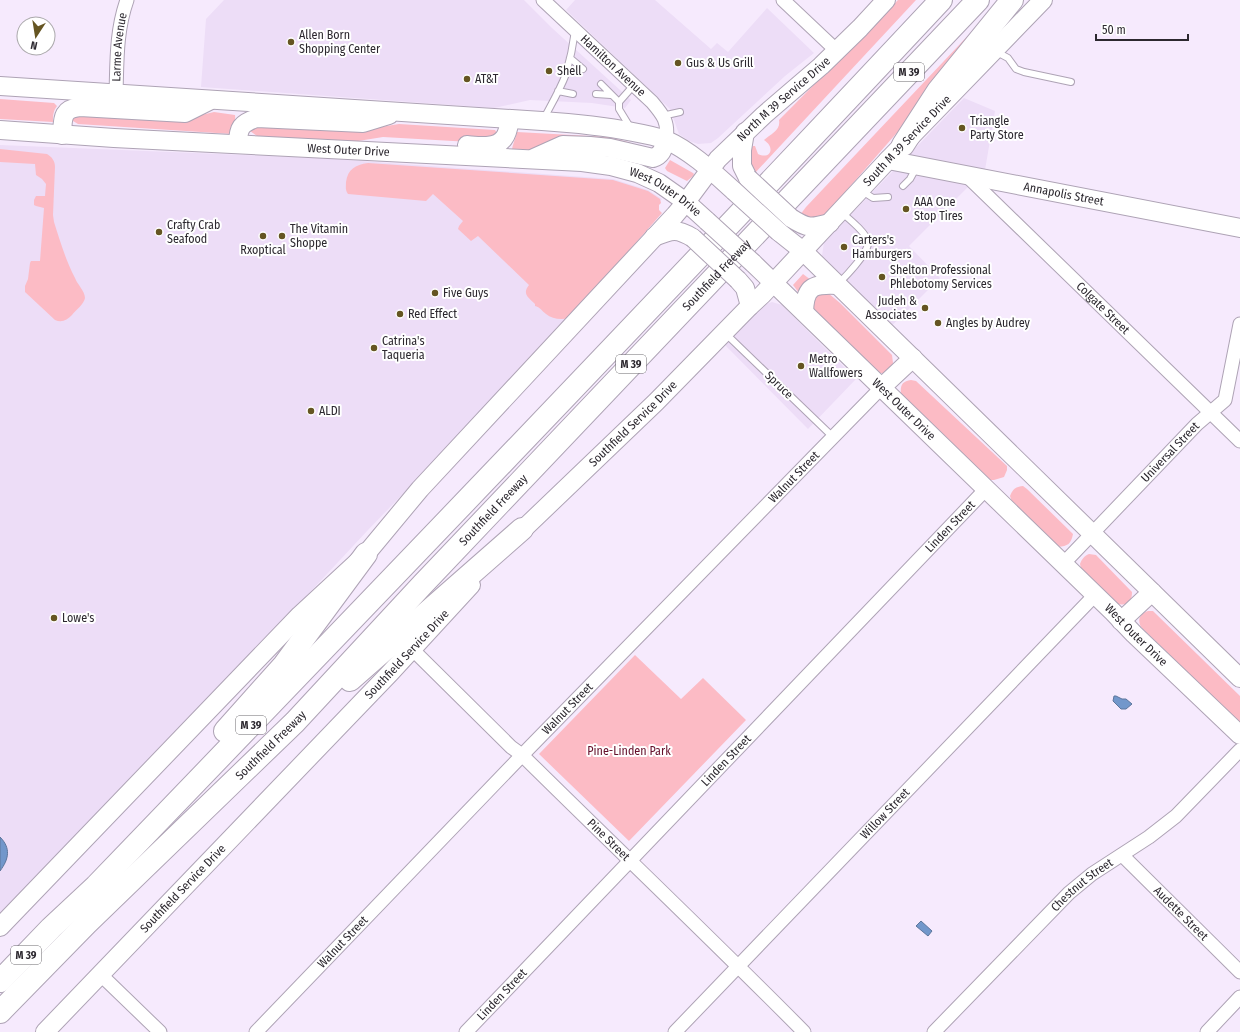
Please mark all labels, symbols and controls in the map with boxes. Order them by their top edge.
street label: Larme Avenue [109,11,130,82]
north arrow [16,16,56,56]
scale bar [1096,16,1188,42]
text: 50 m [1102,23,1126,37]
place label: Allen Born Shopping Center [299,28,381,56]
street label: Hamilton Avenue [578,32,649,99]
marker: Allen Born Shopping Center [286,37,296,47]
text: N [29,38,39,52]
street label: North M 39 Service Drive [734,54,833,144]
place label: Gus & Us Grill [686,56,753,70]
marker: Gus & Us Grill [673,58,683,68]
road number: M 39 [894,63,924,81]
place label: Shell [557,64,582,78]
marker: Shell [544,66,554,76]
place label: AT&T [475,72,499,86]
marker: AT&T [462,74,472,84]
street label: South M 39 Service Drive [860,92,954,189]
place label: Triangle Party Store [970,114,1024,142]
marker: Triangle Party Store [957,123,967,133]
street label: West Outer Drive [307,141,390,159]
street label: West Outer Drive [628,164,704,219]
street label: Annapolis Street [1023,179,1105,209]
place label: AAA One Stop Tires [914,195,963,223]
marker: AAA One Stop Tires [901,204,911,214]
place label: Crafty Crab Seafood [167,218,220,246]
place label: The Vitamin Shoppe [290,222,348,250]
marker: Crafty Crab Seafood [154,227,164,237]
marker: Rxoptical [258,231,268,241]
marker: The Vitamin Shoppe [277,231,287,241]
place label: Carters's Hamburgers [852,233,912,261]
street label: Southfield Freeway [679,236,754,314]
marker: Carters's Hamburgers [839,242,849,252]
place label: Rxoptical [240,243,286,257]
place label: Shelton Professional Phlebotomy Services [890,263,992,291]
marker: Shelton Professional Phlebotomy Services [877,272,887,282]
street label: Colgate Street [1074,279,1133,337]
place label: Five Guys [443,286,488,300]
marker: Five Guys [430,288,440,298]
place label: Judeh & Associates [865,294,917,322]
marker: Judeh & Associates [920,303,930,313]
place label: Red Effect [408,307,457,321]
marker: Red Effect [395,309,405,319]
place label: Angles by Audrey [946,316,1031,330]
marker: Angles by Audrey [933,318,943,328]
place label: Catrina's Taqueria [382,334,425,362]
marker: Catrina's Taqueria [369,343,379,353]
place label: Metro Wallfowers [809,352,863,380]
road number: M 39 [616,355,646,373]
marker: Metro Wallfowers [796,361,806,371]
street label: Spruce [762,368,796,402]
street label: West Outer Drive [869,375,938,443]
street label: Southfield Service Drive [586,378,680,469]
place label: ALDI [319,404,341,418]
marker: ALDI [306,406,316,416]
street label: Universal Street [1138,419,1202,485]
street label: Walnut Street [766,448,822,506]
street label: Southfield Freeway [456,471,531,548]
street label: Linden Street [922,498,978,555]
street label: West Outer Drive [1102,601,1170,669]
street label: Southfield Service Drive [362,607,452,702]
place label: Lowe's [62,611,94,625]
marker: Lowe's [49,613,59,623]
street label: Walnut Street [539,680,596,737]
street label: Southfield Freeway [233,707,309,783]
road number: M 39 [236,716,266,734]
street label: Linden Street [698,732,754,789]
park label: Pine-Linden Park [587,744,671,758]
street label: Willow Street [857,785,913,842]
street label: Pine Street [584,816,633,864]
street label: Southfield Service Drive [137,841,229,936]
street label: Chestnut Street [1048,855,1116,914]
street label: Audette Street [1151,883,1211,943]
street label: Walnut Street [315,913,371,971]
road number: M 39 [11,946,41,964]
street label: Linden Street [474,966,530,1023]

